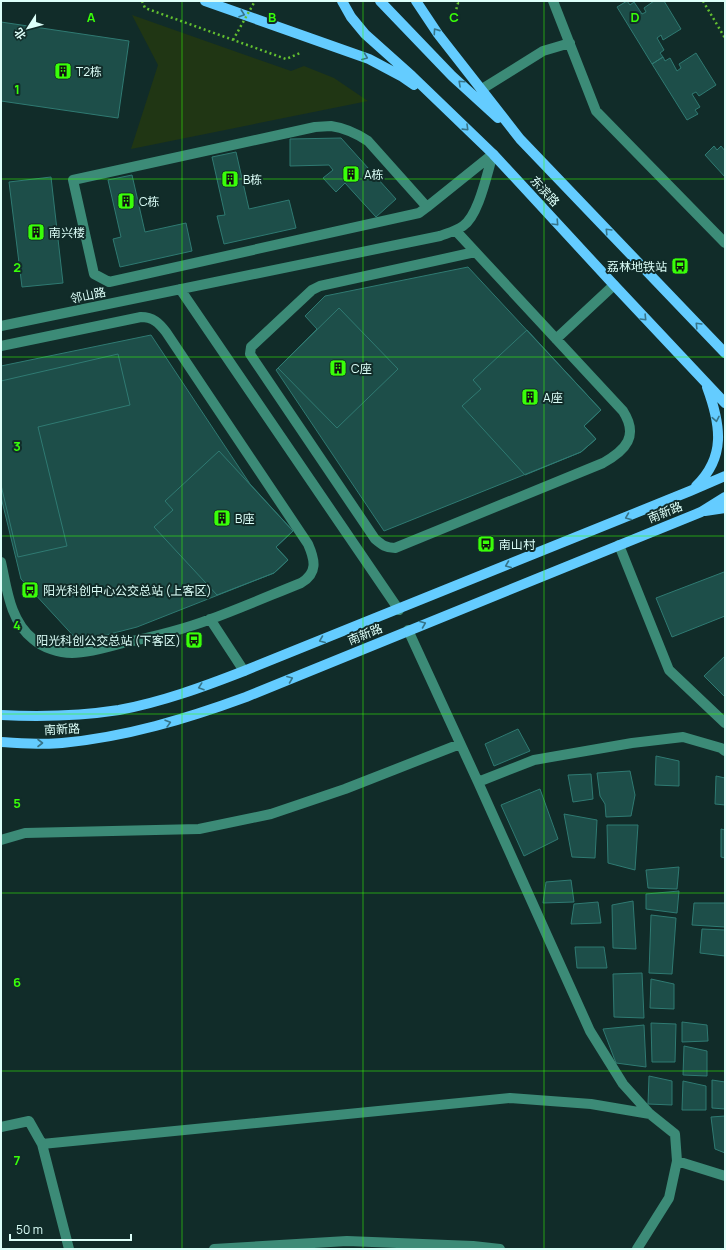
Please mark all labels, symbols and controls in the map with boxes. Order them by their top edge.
north arrow [8,8,48,48]
text: A [87,8,96,26]
text: B [268,8,276,26]
text: C [449,8,459,26]
text: D [630,8,640,26]
one-way arrow [238,9,245,18]
text: 北 [10,25,29,43]
one-way arrow [434,28,441,35]
one-way arrow [361,53,368,61]
building icon: T2栋 [53,61,73,81]
place label: T2栋 [76,63,102,80]
text: 1 [14,80,20,98]
one-way arrow [458,81,465,88]
one-way arrow [461,124,469,131]
building icon: A栋 [341,164,361,184]
place label: A栋 [364,166,384,183]
building icon: B栋 [220,169,240,189]
place label: B栋 [243,171,262,188]
street label: 东滨路 [527,172,563,210]
building icon: C栋 [116,191,136,211]
place label: C栋 [139,193,160,210]
one-way arrow [551,218,558,225]
building icon: 南兴楼 [26,222,46,242]
place label: 南兴楼 [49,224,85,241]
one-way arrow [605,228,613,236]
bus stop icon: 荔林地铁站 [670,256,690,276]
text: 2 [13,258,21,276]
place label: 荔林地铁站 [607,258,667,275]
street label: 邻山路 [69,283,107,307]
one-way arrow [640,313,647,321]
one-way arrow [696,322,703,329]
building icon: C座 [328,358,348,378]
place label: C座 [351,360,372,377]
building icon: A座 [520,387,540,407]
place label: A座 [543,389,563,406]
one-way arrow [712,416,720,422]
text: 3 [13,437,21,455]
street label: 南新路 [645,497,685,527]
building icon: B座 [212,508,232,528]
place label: B座 [235,510,254,527]
one-way arrow [625,512,632,520]
bus stop icon: 南山村 [476,534,496,554]
place label: 南山村 [499,536,536,553]
one-way arrow [504,561,511,569]
bus stop icon: 阳光科创中心公交总站 (上客区) [20,580,40,600]
place label: 阳光科创中心公交总站 (上客区) [43,582,212,599]
text: 4 [13,616,21,634]
street label: 南新路 [345,619,385,649]
one-way arrow [419,621,427,629]
bus stop icon: 阳光科创公交总站 (下客区) [184,630,204,650]
place label: 阳光科创公交总站 (下客区) [36,632,181,649]
one-way arrow [319,636,326,644]
one-way arrow [286,675,293,683]
one-way arrow [198,683,205,691]
one-way arrow [164,719,171,728]
street label: 南新路 [44,720,80,738]
one-way arrow [37,739,43,747]
text: 5 [13,794,21,812]
text: 6 [13,973,21,991]
text: 7 [14,1151,21,1169]
scale bar [10,1216,131,1242]
text: 50 m [16,1221,43,1238]

